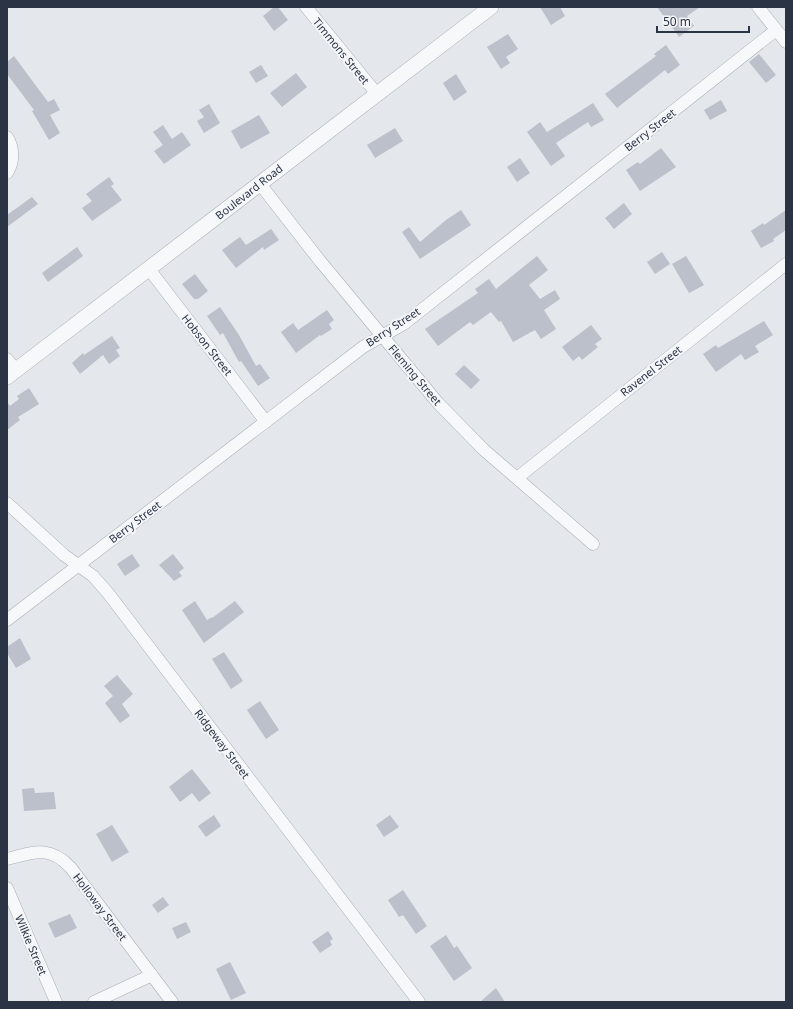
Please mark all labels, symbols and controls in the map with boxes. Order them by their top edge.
scale bar [657,8,749,34]
text: 50 m [663,13,691,30]
street label: Timmons Street [310,14,373,87]
street label: Berry Street [621,105,679,154]
street label: Boulevard Road [212,161,285,223]
street label: Berry Street [363,303,423,350]
street label: Hobson Street [179,311,236,378]
street label: Fleming Street [386,341,445,408]
street label: Ravenel Street [617,342,685,399]
street label: Berry Street [106,497,164,546]
street label: Ridgeway Street [191,706,253,781]
street label: Holloway Street [70,870,131,944]
street label: Wilkie Street [12,912,51,977]

